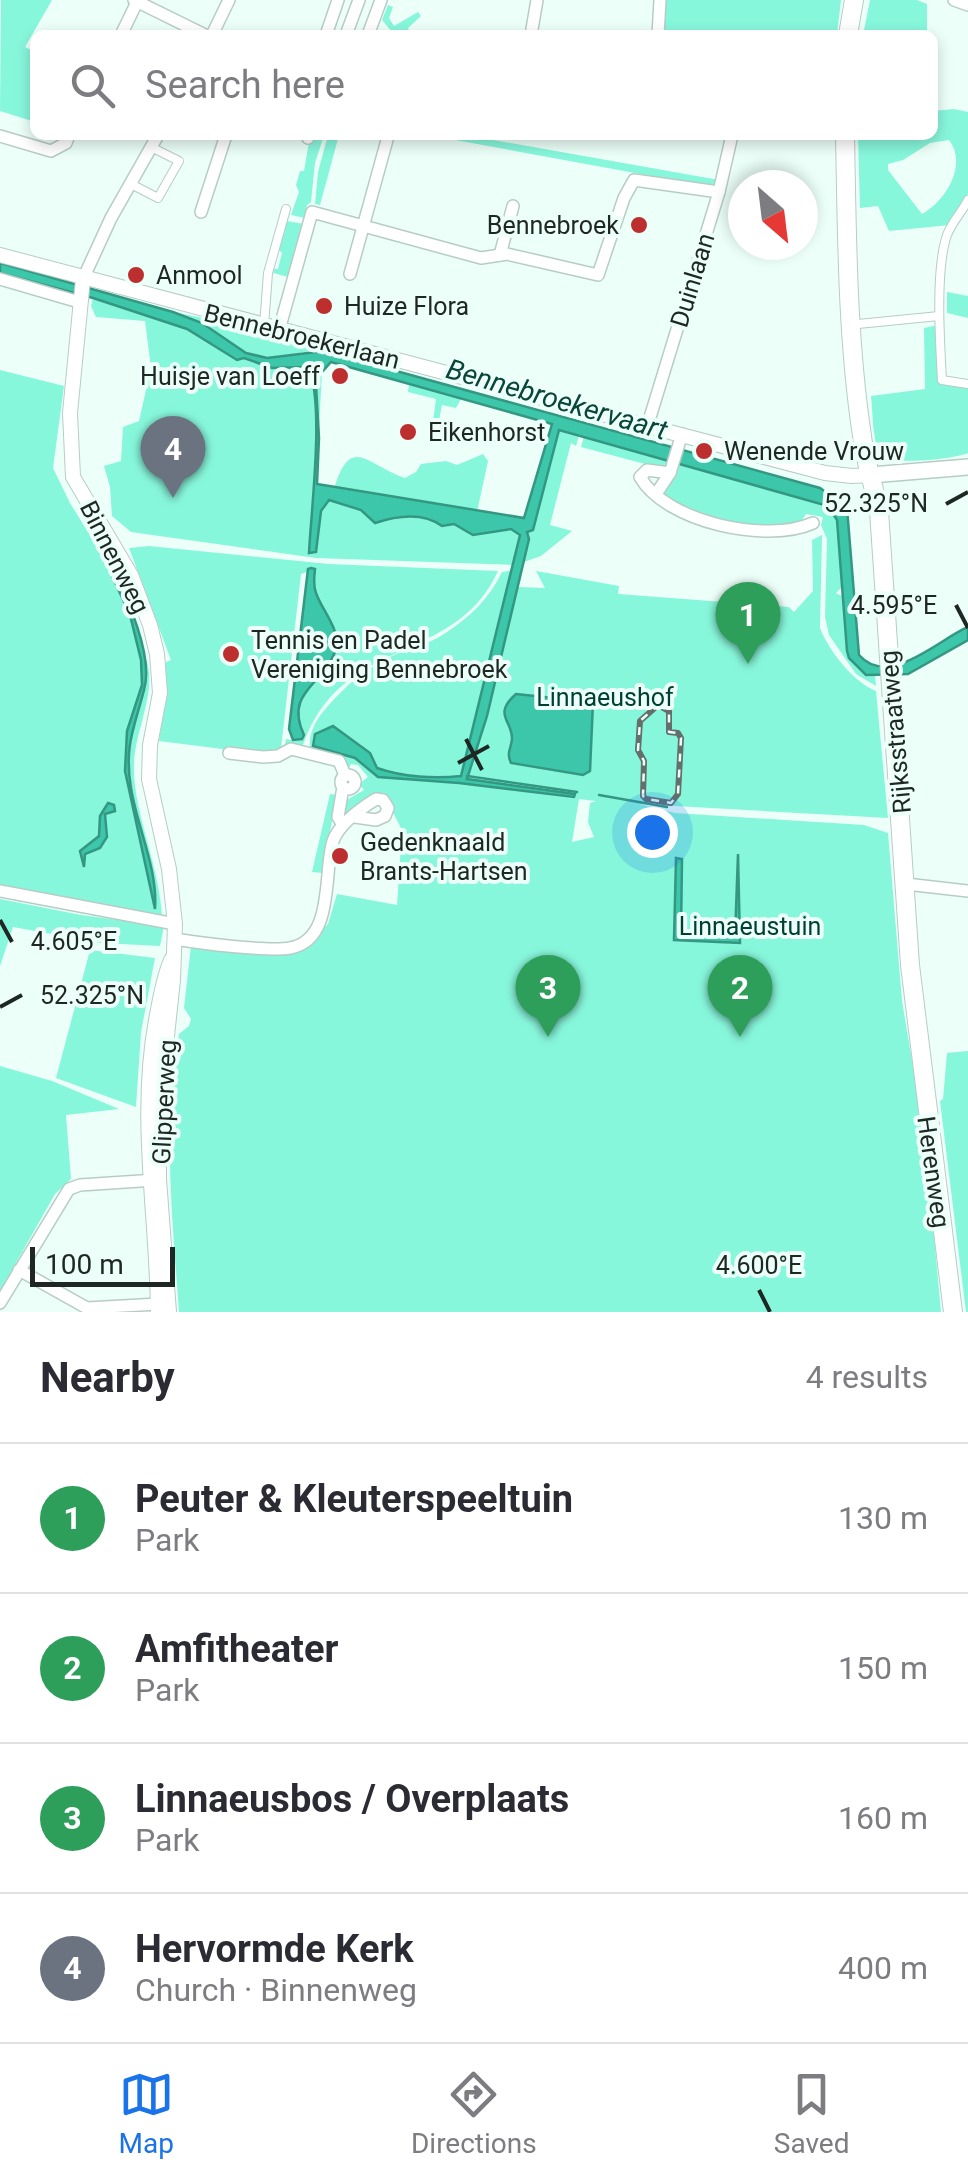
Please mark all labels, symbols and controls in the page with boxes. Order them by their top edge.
search box [30,30,938,140]
icon: search [65,58,120,113]
text: Search here [145,63,345,107]
north arrow [728,170,818,260]
place label: Bennebroek [487,211,619,240]
marker: Bennebroek [628,214,650,236]
street label: Duinlaan [664,229,721,331]
place label: Anmool [156,261,243,290]
marker: Anmool [125,264,147,286]
place label: Huize Flora [344,292,469,321]
marker: Huize Flora [313,295,335,317]
street label: Bennebroekerlaan [201,298,403,375]
water label: Bennebroekervaart [443,352,672,447]
place label: Huisje van Loeff [140,362,320,391]
marker: Huisje van Loeff [329,365,351,387]
pin: 4 [140,416,206,498]
place label: Eikenhorst [428,418,545,447]
marker: Eikenhorst [397,421,419,443]
place label: Wenende Vrouw [724,437,904,466]
marker: Wenende Vrouw [693,440,715,462]
text: 52.325°N [824,489,928,518]
street label: Binnenweg [74,496,155,618]
pin: 1 [716,582,780,664]
text: 4.595°E [851,591,937,620]
place label: Tennis en Padel Vereniging Bennebroek [251,626,508,684]
marker: Tennis en Padel Vereniging Bennebroek [220,643,242,665]
street label: Rijksstraatweg [874,649,917,815]
park label: Linnaeushof [536,683,674,712]
your location [627,807,678,858]
place label: Gedenknaald Brants-Hartsen [360,828,528,886]
marker: Gedenknaald Brants-Hartsen [329,845,351,867]
park label: Linnaeustuin [679,912,821,941]
text: 4.605°E [31,927,117,956]
pin: 3 [516,954,580,1037]
pin: 2 [708,954,772,1037]
text: 52.325°N [40,981,144,1010]
street label: Glipperweg [147,1039,182,1165]
street label: Herenweg [911,1114,956,1230]
scale bar [30,1242,175,1286]
text: 100 m [45,1248,124,1281]
text: 4.600°E [716,1251,802,1280]
text: Nearby [40,1353,175,1402]
text: 4 results [806,1358,928,1396]
text: Peuter & Kleuterspeeltuin [135,1477,573,1521]
text: 1 [63,1499,82,1537]
text: 130 m [838,1499,928,1537]
text: Park [135,1521,199,1559]
text: Amfitheater [135,1627,338,1671]
text: 2 [63,1649,82,1687]
text: 150 m [838,1649,928,1687]
text: Park [135,1671,199,1709]
text: Linnaeusbos / Overplaats [135,1777,569,1821]
text: 3 [63,1799,82,1837]
text: 160 m [838,1799,928,1837]
text: Park [135,1821,199,1859]
text: Hervormde Kerk [135,1927,414,1971]
text: 4 [63,1949,82,1987]
text: 400 m [838,1949,928,1987]
text: Church · Binnenweg [135,1971,417,2009]
tab: Map [119,2067,174,2160]
tab: Directions [411,2067,537,2160]
tab: Saved [774,2067,849,2160]

